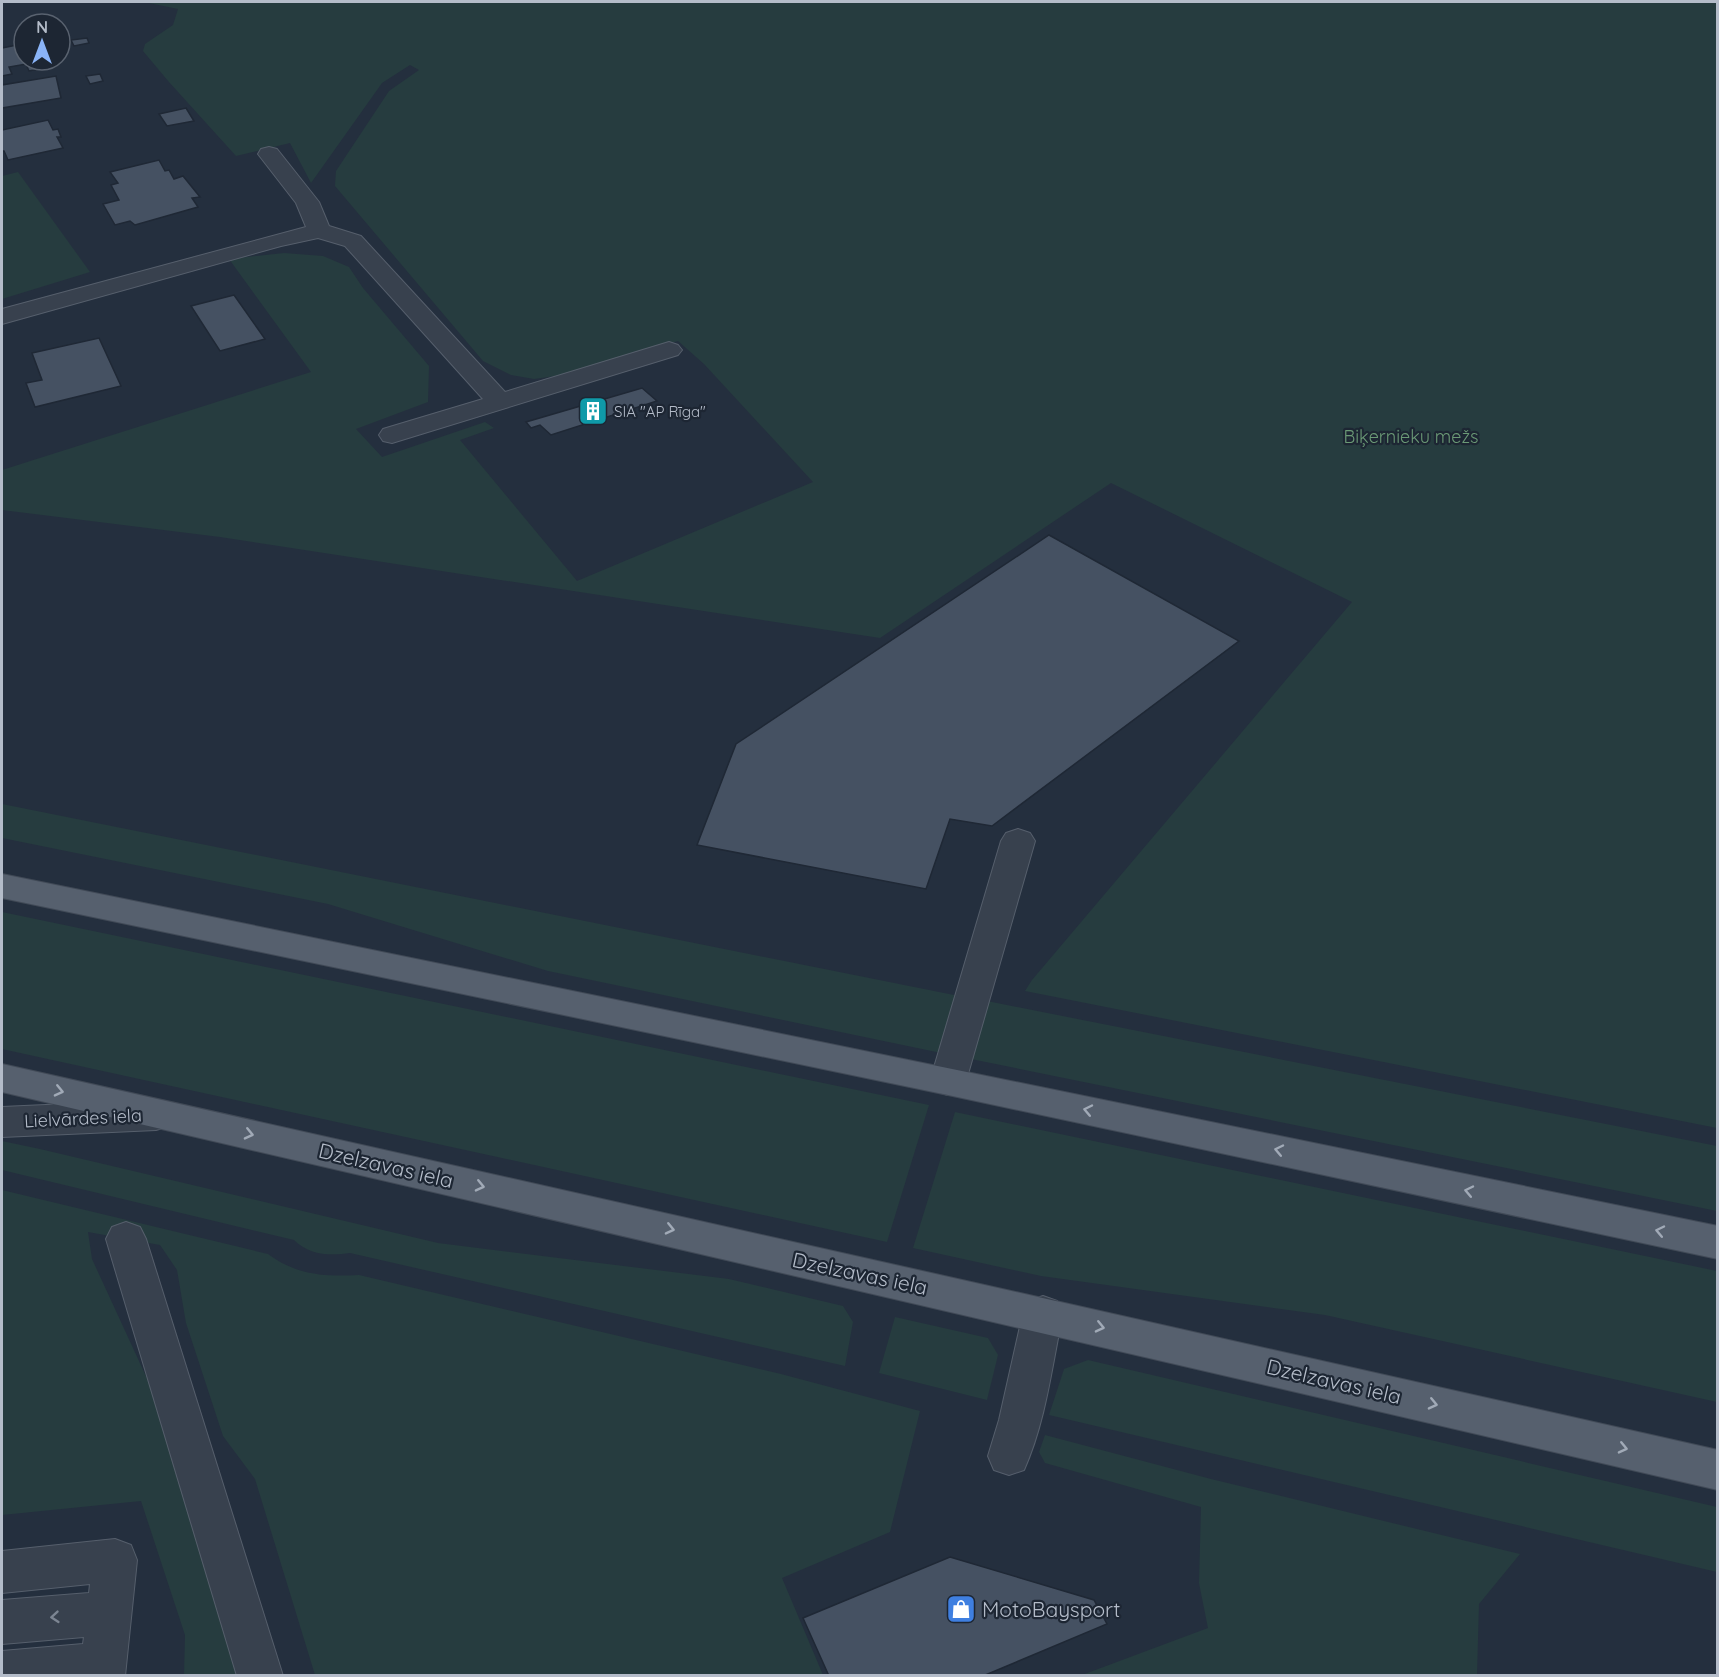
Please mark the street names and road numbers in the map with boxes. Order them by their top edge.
street label: Lielvārdes iela [24,1103,142,1133]
street label: Dzelzavas iela [316,1137,456,1193]
street label: Dzelzavas iela [790,1246,930,1300]
street label: Dzelzavas iela [1264,1353,1404,1409]

